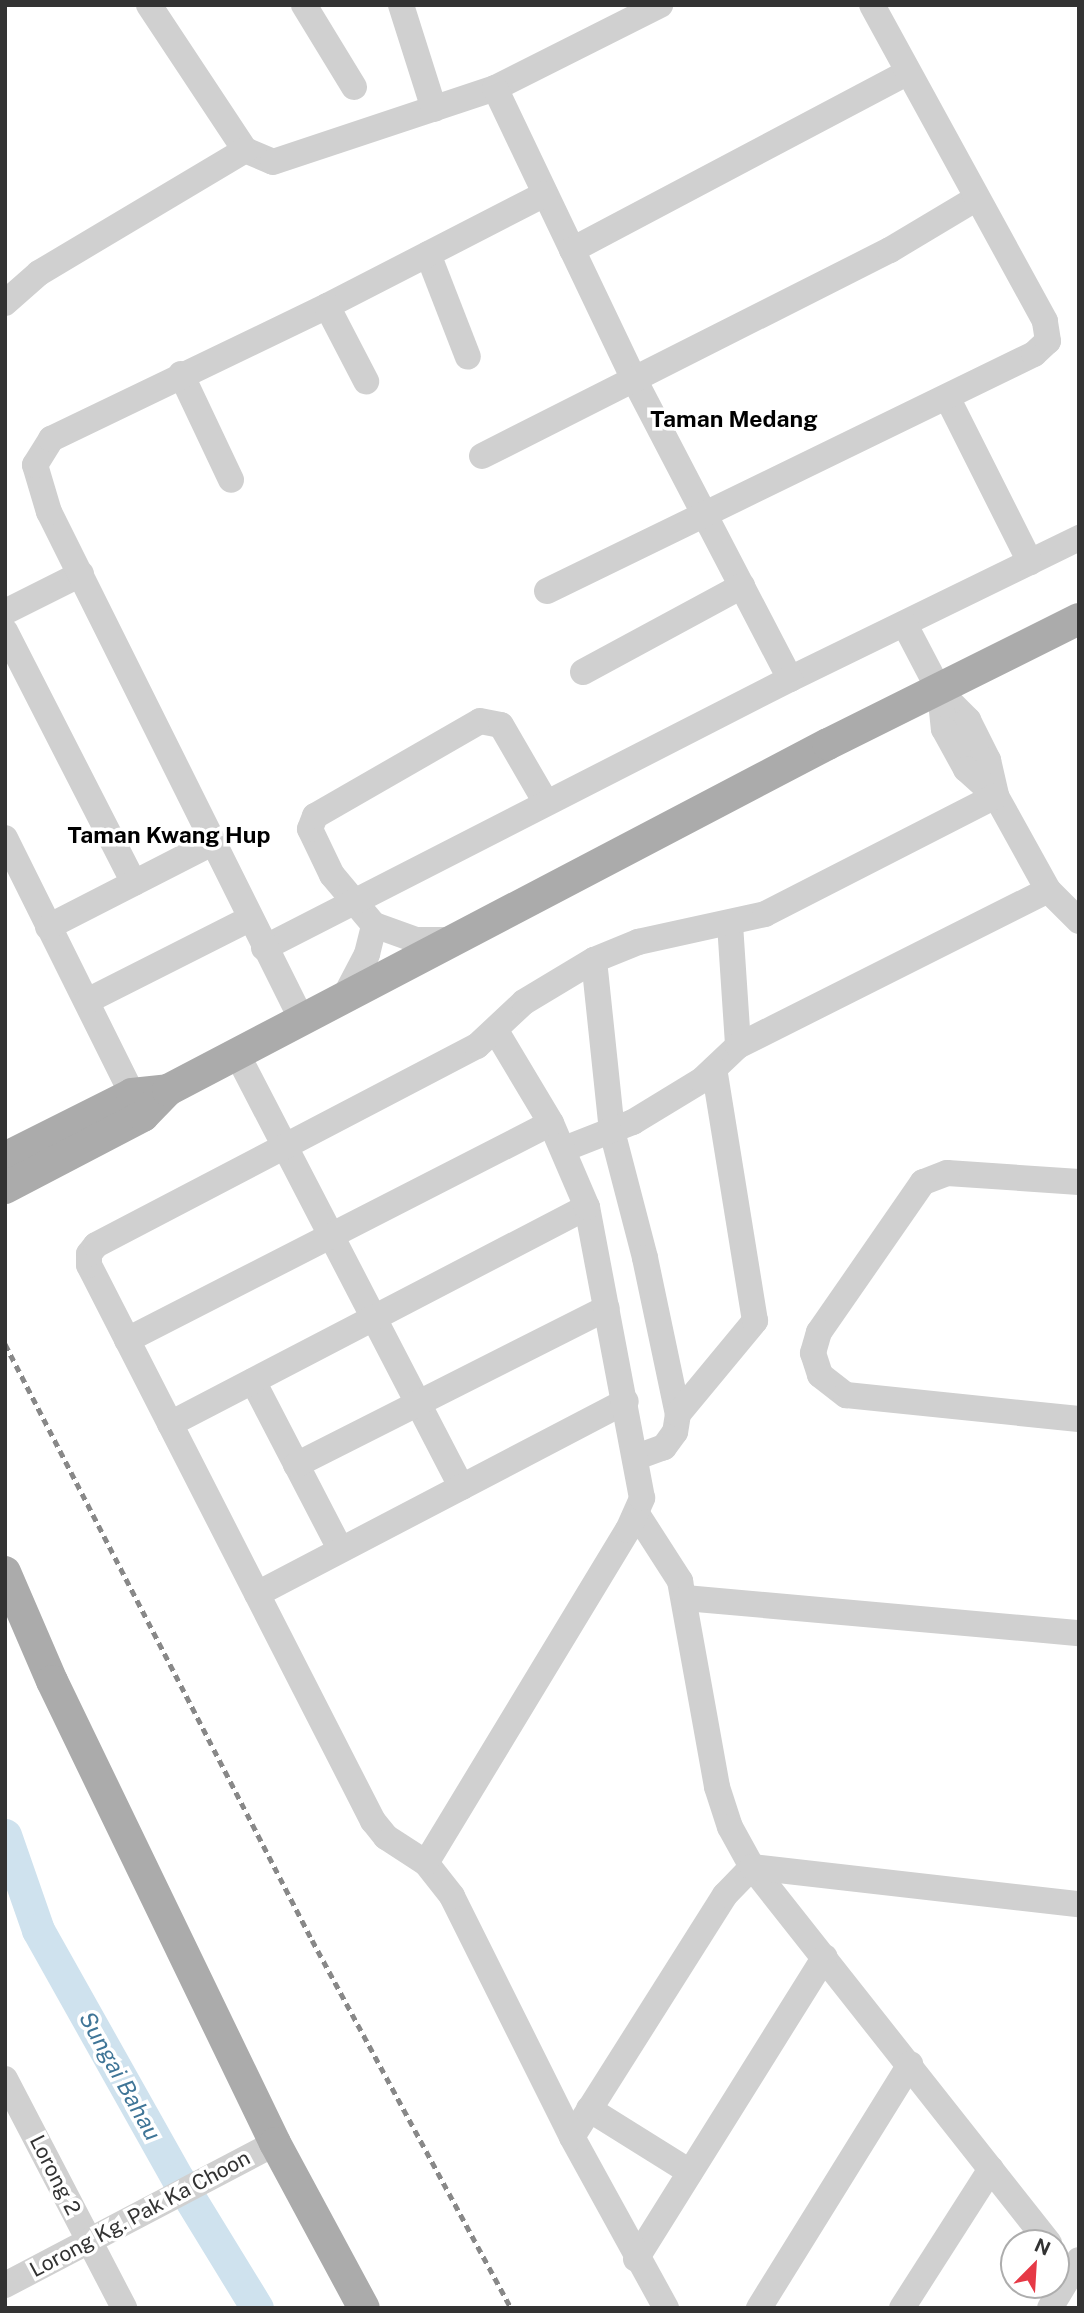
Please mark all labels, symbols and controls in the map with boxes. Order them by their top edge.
district label: Taman Medang [650,405,818,433]
district label: Taman Kwang Hup [68,821,270,849]
water label: Sungai Bahau [73,2007,167,2145]
street label: Lorong 2 [24,2131,86,2219]
street label: Lorong Kg. Pak Ka Choon [25,2145,255,2283]
north arrow [1000,2229,1070,2299]
text: N [1031,2234,1054,2260]

